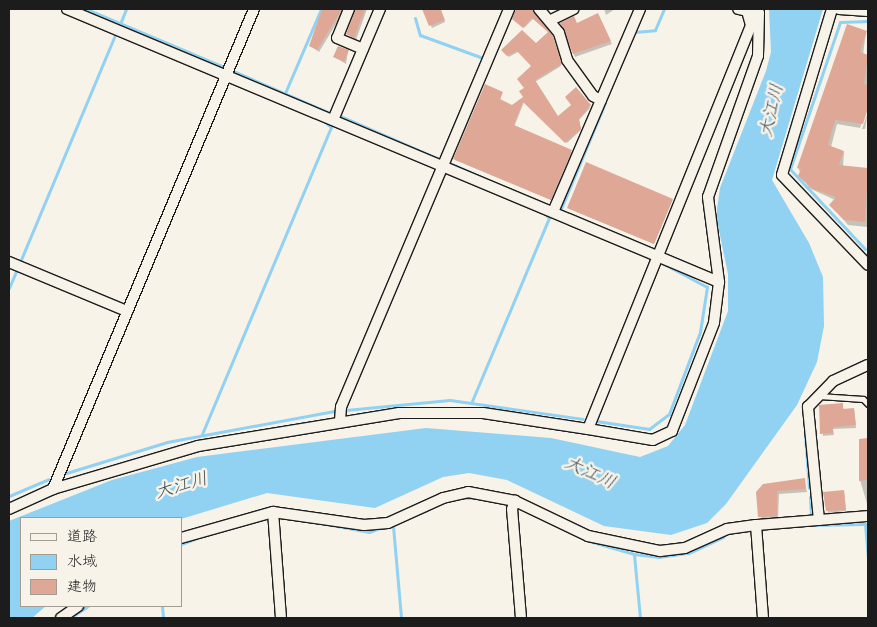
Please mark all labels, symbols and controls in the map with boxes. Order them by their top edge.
water label: 大江川 [757,82,791,140]
water label: 大江川 [560,454,618,496]
water label: 大江川 [153,470,211,506]
legend [20,517,182,607]
text: 道路 [67,527,97,549]
text: 水域 [67,552,97,574]
text: 建物 [67,577,97,599]

